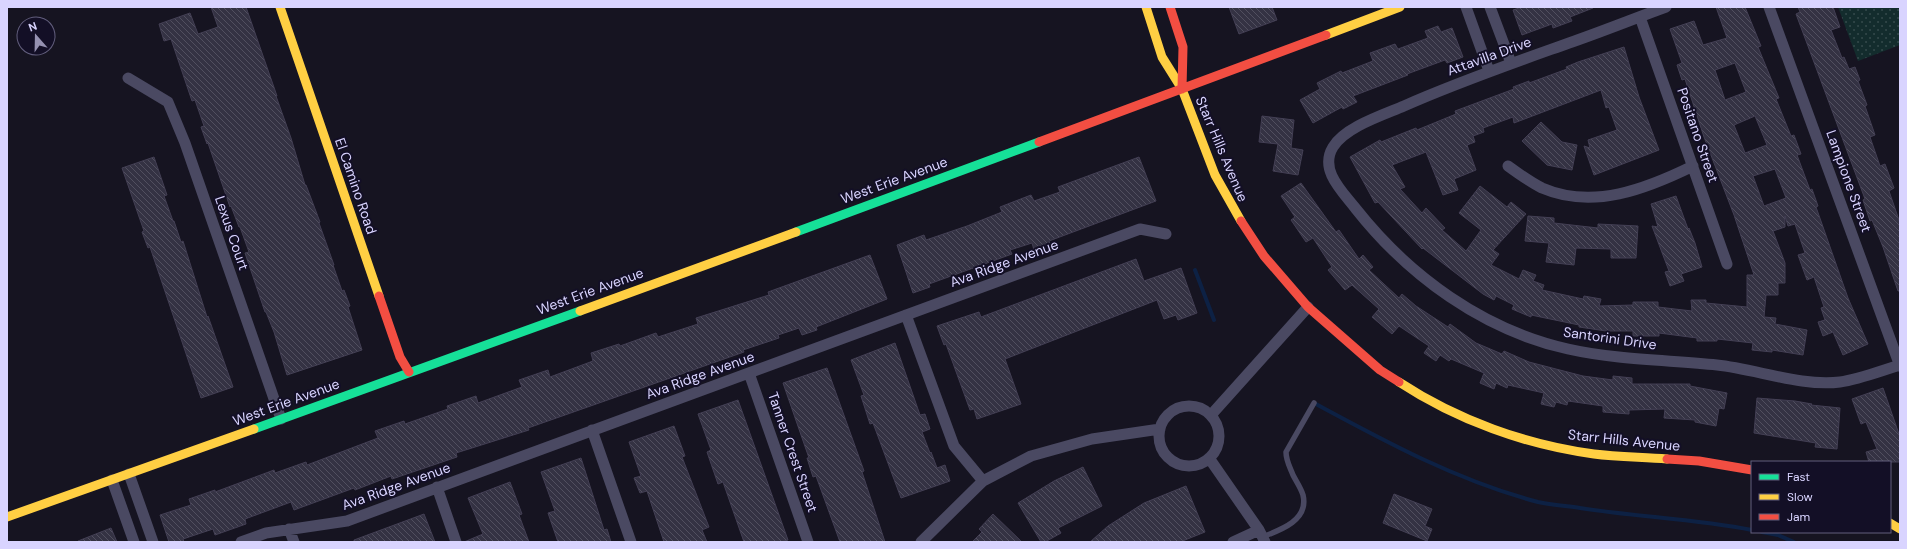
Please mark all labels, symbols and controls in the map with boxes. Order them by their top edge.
north arrow [16,16,56,56]
text: N [26,19,39,35]
street label: Attavilla Drive [1444,32,1534,80]
street label: Positano Street [1673,85,1723,185]
street label: Starr Hills Avenue [1192,94,1252,204]
street label: Lampione Street [1822,128,1876,234]
street label: El Camino Road [331,135,381,237]
street label: West Erie Avenue [838,152,950,208]
street label: Lexus Court [211,193,253,273]
street label: Ava Ridge Avenue [947,235,1061,291]
street label: West Erie Avenue [534,263,646,319]
street label: Santorini Drive [1562,323,1658,353]
street label: Ava Ridge Avenue [643,347,757,403]
street label: West Erie Avenue [230,374,342,430]
street label: Tanner Crest Street [764,390,822,514]
street label: Starr Hills Avenue [1567,425,1681,455]
street label: Ava Ridge Avenue [339,458,453,514]
legend [1751,461,1891,533]
text: Fast [1787,469,1810,485]
text: Slow [1787,489,1813,505]
text: Jam [1787,509,1810,525]

